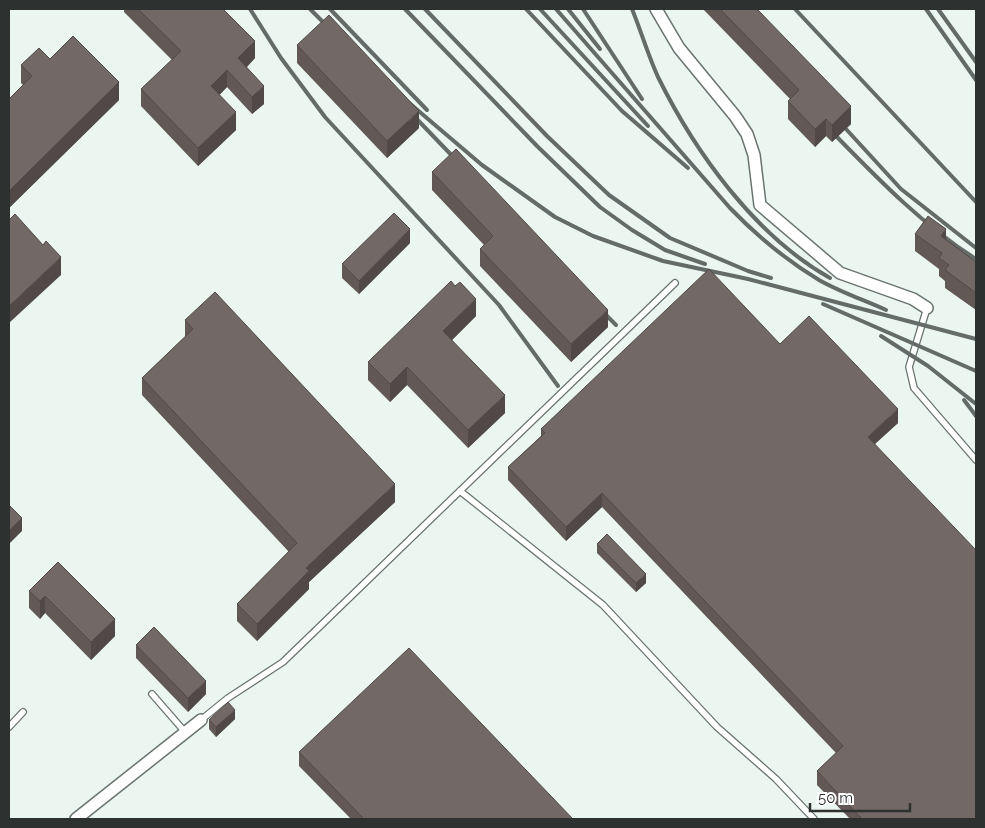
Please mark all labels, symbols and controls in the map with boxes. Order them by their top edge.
scale bar [810,780,910,812]
text: 50 m [818,789,853,807]

